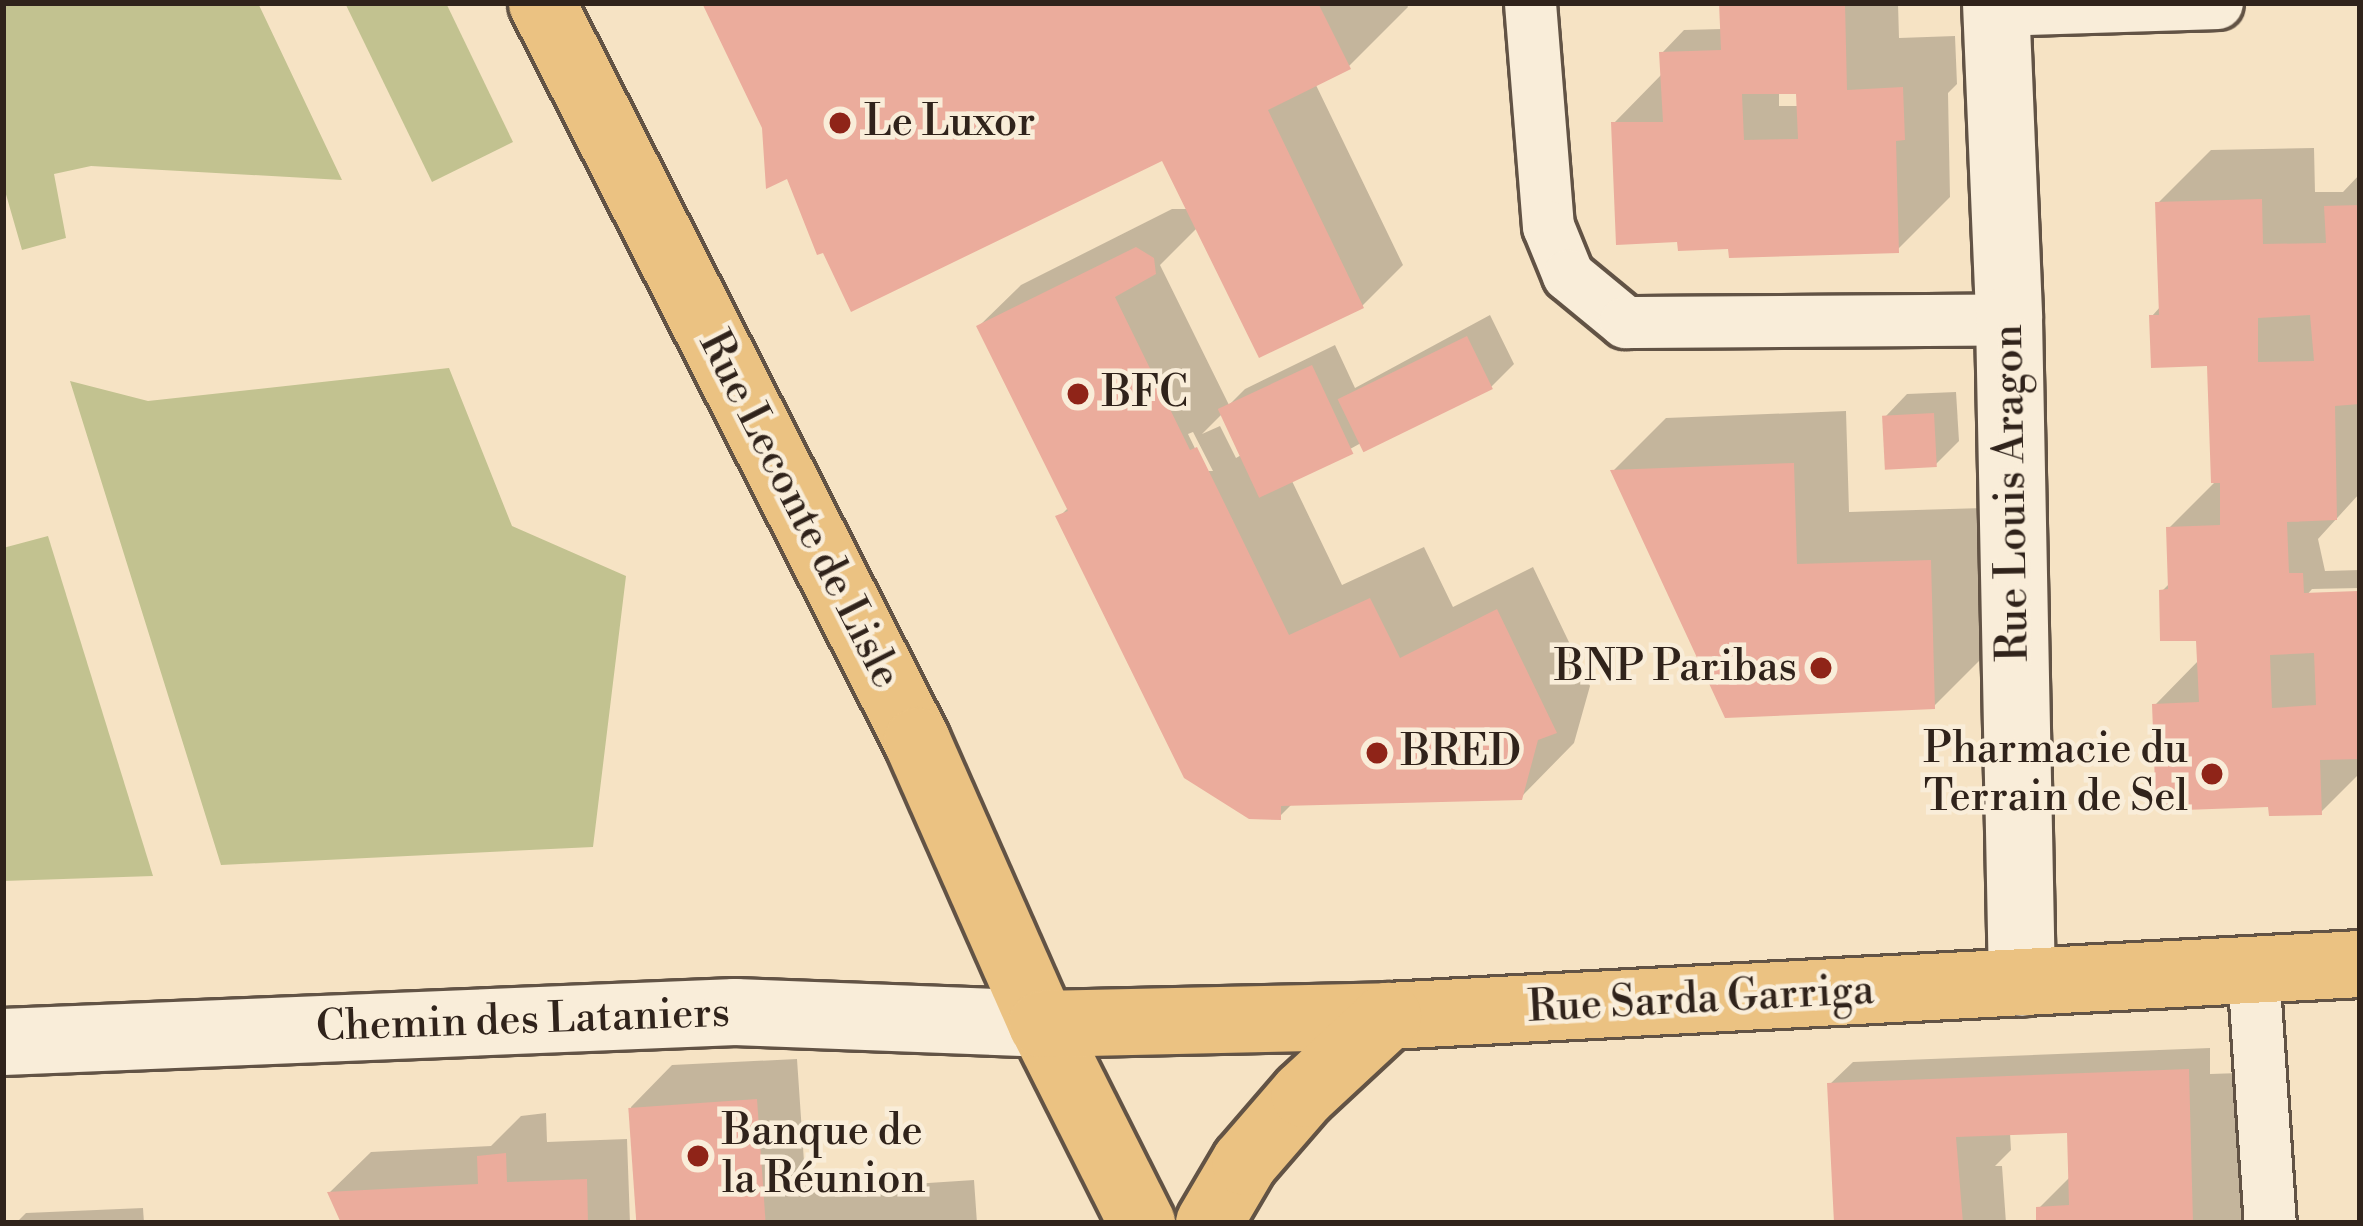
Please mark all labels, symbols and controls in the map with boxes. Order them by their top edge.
place label: Le Luxor [864,98,1035,148]
marker: Le Luxor [827,110,853,136]
street label: Rue Leconte de Lisle [687,323,911,697]
street label: Rue Louis Aragon [1984,324,2040,662]
place label: BFC [1102,369,1188,419]
marker: BFC [1065,381,1091,407]
place label: BNP Paribas [1555,643,1797,693]
marker: BNP Paribas [1808,655,1834,681]
place label: Pharmacie du Terrain de Sel [1923,725,2188,824]
place label: BRED [1401,728,1521,778]
marker: BRED [1364,740,1390,766]
marker: Pharmacie du Terrain de Sel [2199,761,2225,787]
street label: Rue Sarda Garriga [1527,966,1875,1034]
street label: Chemin des Lataniers [315,989,731,1053]
place label: Banque de la Réunion [722,1107,926,1206]
marker: Banque de la Réunion [685,1143,711,1169]

